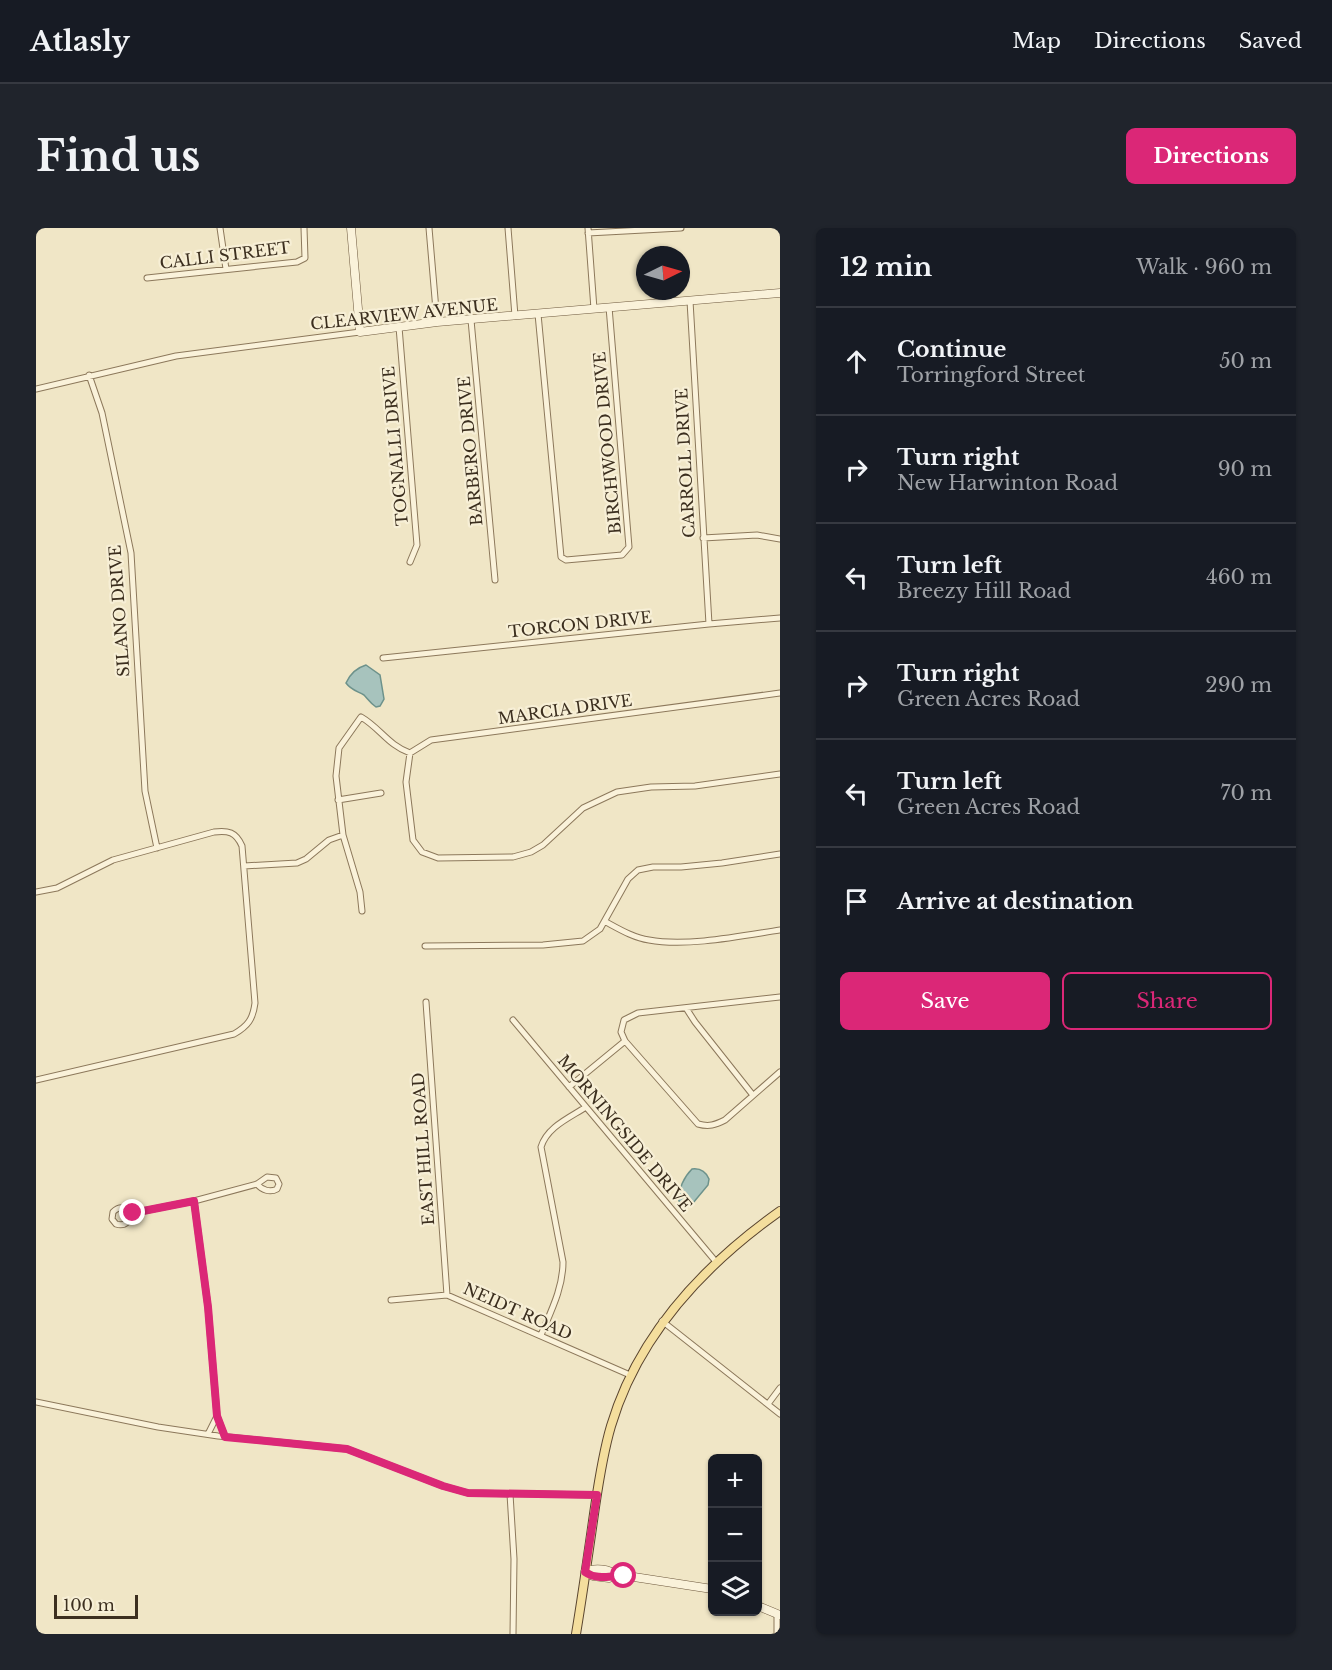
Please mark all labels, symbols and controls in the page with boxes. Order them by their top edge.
text: Atlasly [30,24,130,59]
text: Map [1012,28,1061,54]
text: Directions [1094,28,1206,54]
text: Saved [1239,28,1302,54]
button: Directions [1126,128,1296,184]
text: Find us [36,130,200,182]
street label: CALLI STREET [159,237,292,273]
north arrow [636,246,690,300]
text: 12 min [840,251,932,283]
text: Walk · 960 m [1136,255,1272,279]
street label: CLEARVIEW AVENUE [309,294,499,334]
text: Continue [897,336,1006,363]
icon: ahead [840,345,873,378]
text: 50 m [1219,349,1272,373]
street label: BIRCHWOOD DRIVE [589,351,625,535]
text: Torringford Street [897,363,1085,387]
street label: TOGNALLI DRIVE [378,365,412,527]
street label: BARBERO DRIVE [453,375,487,527]
street label: CARROLL DRIVE [671,388,699,538]
text: Turn right [897,444,1019,471]
icon: right [840,453,873,486]
text: 90 m [1218,457,1272,481]
text: New Harwinton Road [897,471,1118,495]
street label: SILANO DRIVE [104,544,134,678]
text: Turn left [897,552,1002,579]
icon: left [840,561,873,594]
text: 460 m [1206,565,1272,589]
text: Breezy Hill Road [897,579,1071,603]
street label: TORCON DRIVE [507,607,653,641]
text: Turn right [897,660,1019,687]
icon: right [840,669,873,702]
text: 290 m [1205,673,1272,697]
text: Green Acres Road [897,687,1080,711]
street label: MARCIA DRIVE [497,690,633,728]
text: Turn left [897,768,1002,795]
icon: left [840,777,873,810]
text: 70 m [1220,781,1272,805]
text: Green Acres Road [897,795,1080,819]
icon: arrive [840,885,873,918]
text: Arrive at destination [897,888,1134,915]
button: Save [840,972,1050,1030]
button: Share [1062,972,1272,1030]
street label: MORNINGSIDE DRIVE [554,1051,696,1215]
street label: EAST HILL ROAD [408,1072,438,1226]
route end [119,1199,145,1225]
street label: NEIDT ROAD [460,1278,576,1344]
map controls [708,1454,762,1616]
button: + [708,1454,762,1508]
button: − [708,1508,762,1562]
route start [610,1562,636,1588]
button: layers [708,1562,762,1616]
scale bar [54,1592,138,1620]
text: 100 m [63,1595,115,1615]

